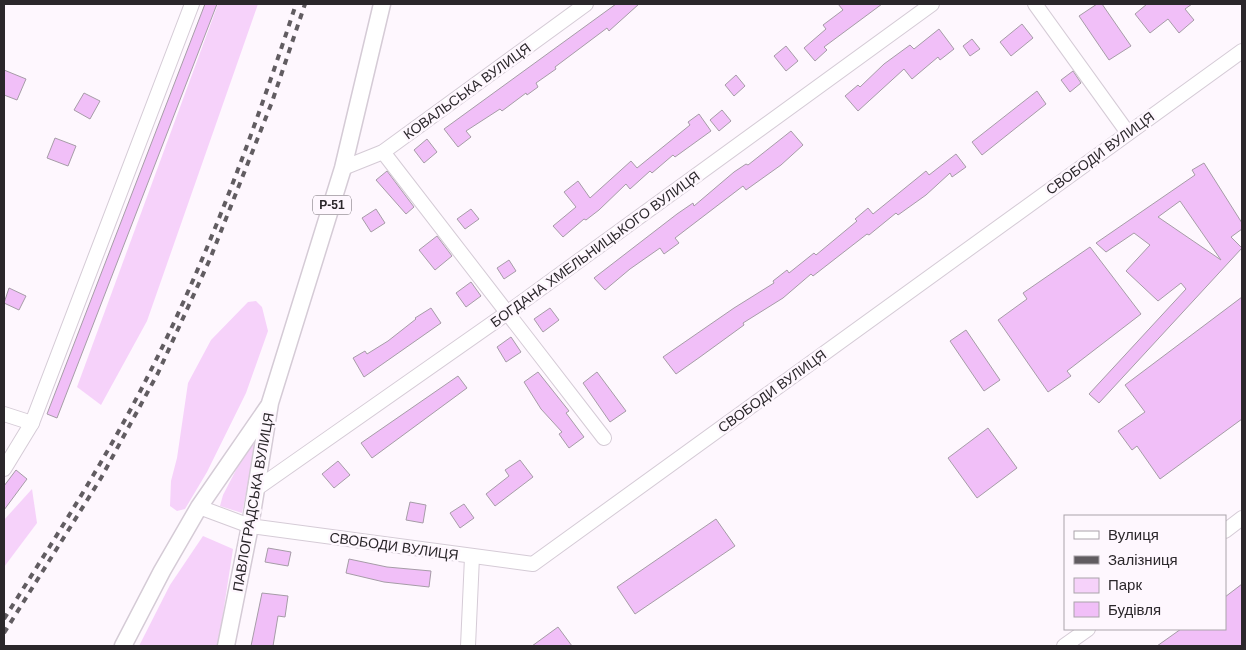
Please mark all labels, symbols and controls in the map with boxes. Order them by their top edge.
street label: КОВАЛЬСЬКА ВУЛИЦЯ [400,40,534,142]
street label: СВОБОДИ ВУЛИЦЯ [1043,108,1157,198]
street label: БОГДАНА ХМЕЛЬНИЦЬКОГО ВУЛИЦЯ [487,168,703,330]
road number: Р-51 [313,196,351,214]
street label: СВОБОДИ ВУЛИЦЯ [715,346,829,436]
street label: ПАВЛОГРАДСЬКА ВУЛИЦЯ [229,411,277,593]
legend [1064,515,1226,630]
text: Вулиця [1108,526,1159,543]
street label: СВОБОДИ ВУЛИЦЯ [329,529,459,563]
text: Залізниця [1108,551,1178,568]
text: Парк [1108,576,1142,593]
text: Будівля [1108,601,1161,618]

